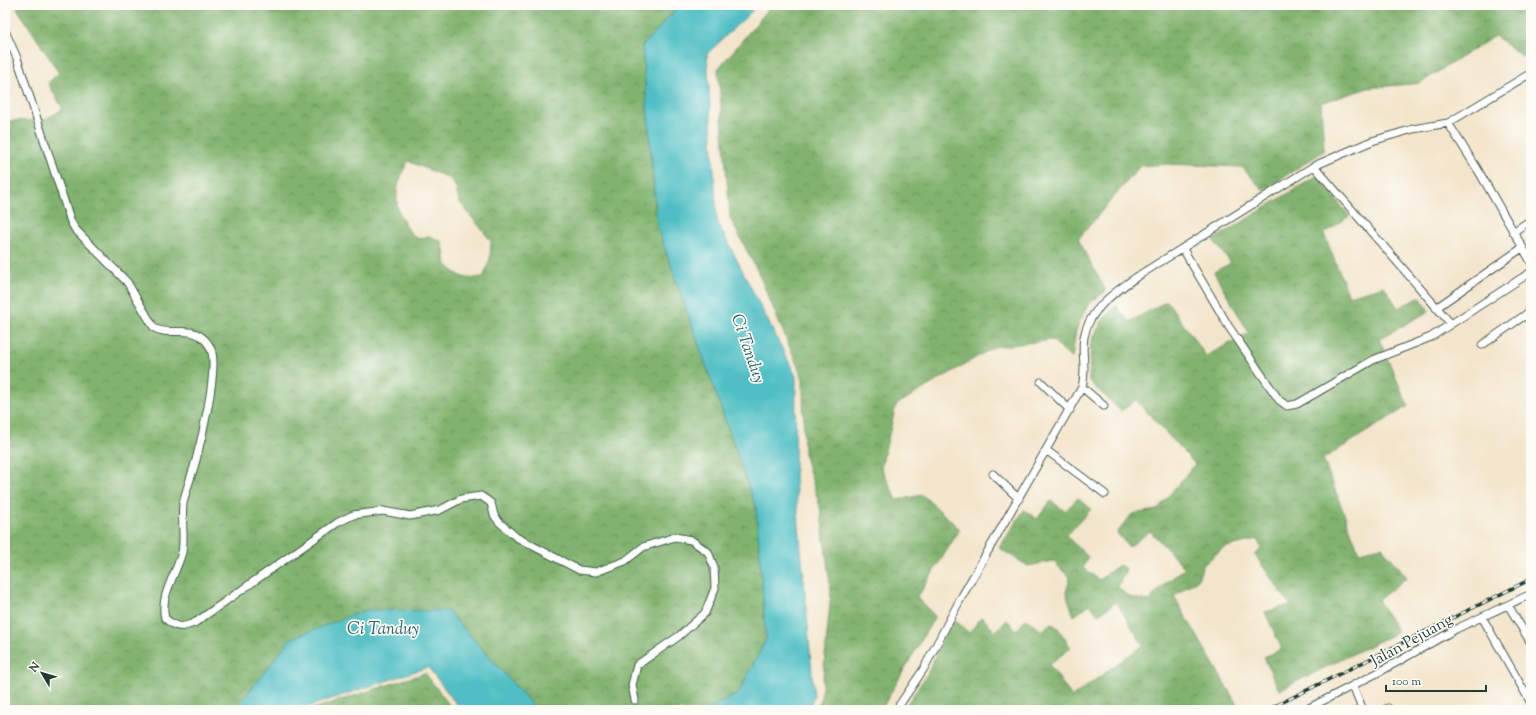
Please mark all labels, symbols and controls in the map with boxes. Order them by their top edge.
water label: Ci Tanduy [724,311,770,387]
street label: Jalan Pejuang [1366,609,1458,674]
water label: Ci Tanduy [347,618,419,642]
north arrow [22,653,62,693]
text: N [25,659,44,677]
scale bar [1386,667,1486,693]
text: 100 m [1392,673,1421,691]

